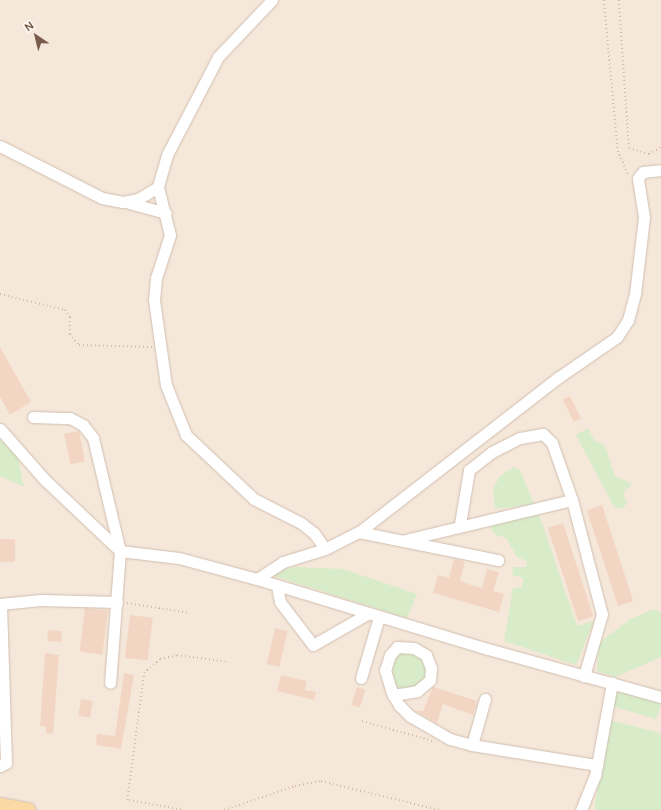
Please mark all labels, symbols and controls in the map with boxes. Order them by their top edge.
north arrow [16,16,56,56]
text: N [22,18,36,34]

